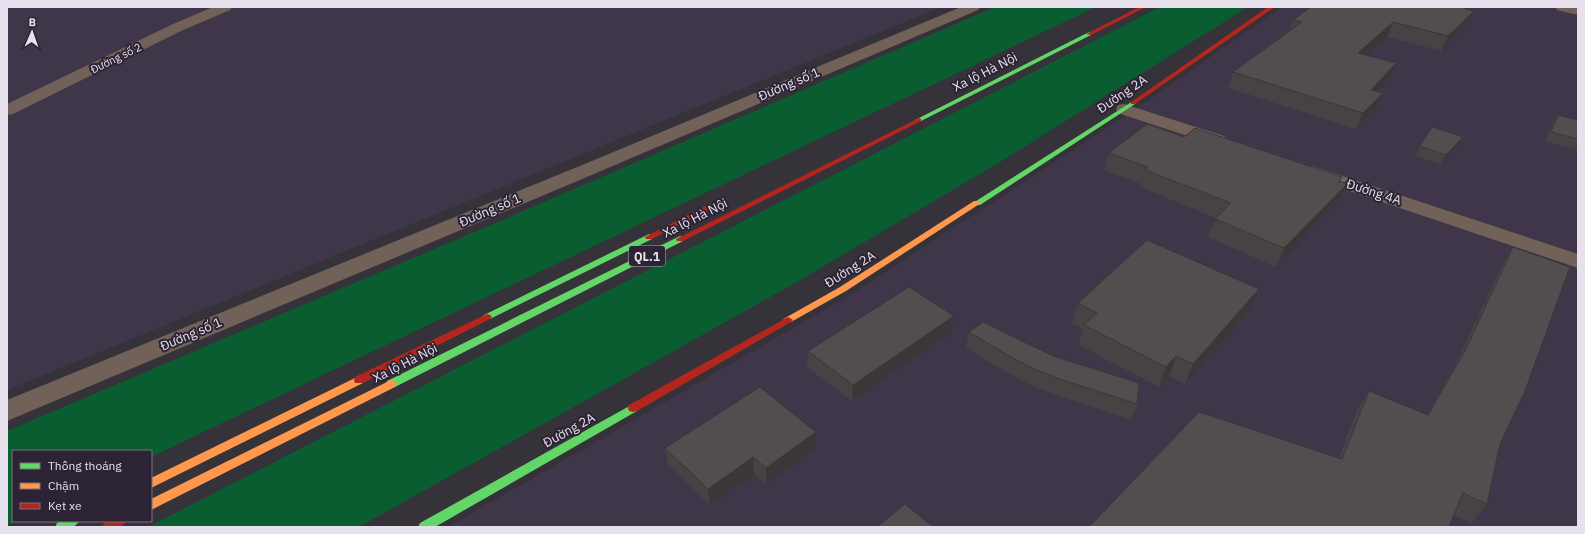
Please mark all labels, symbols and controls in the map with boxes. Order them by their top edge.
north arrow [12,12,52,52]
text: B [28,15,36,29]
street label: Đường số 2 [88,40,144,76]
street label: Xa lộ Hà Nội [950,48,1020,96]
street label: Đường số 1 [756,63,823,105]
street label: Đường 2A [1094,71,1151,117]
street label: Đường 4A [1344,175,1404,209]
street label: Đường số 1 [457,189,524,231]
street label: Xa lộ Hà Nội [660,194,730,242]
road number: QL.1 [629,246,665,266]
street label: Đường 2A [821,246,879,291]
street label: Đường số 1 [158,313,225,355]
street label: Xa lộ Hà Nội [370,339,440,387]
street label: Đường 2A [540,408,599,451]
legend [12,450,152,522]
text: Thông thoáng [48,458,122,473]
text: Chậm [48,478,79,493]
text: Kẹt xe [48,498,82,513]

